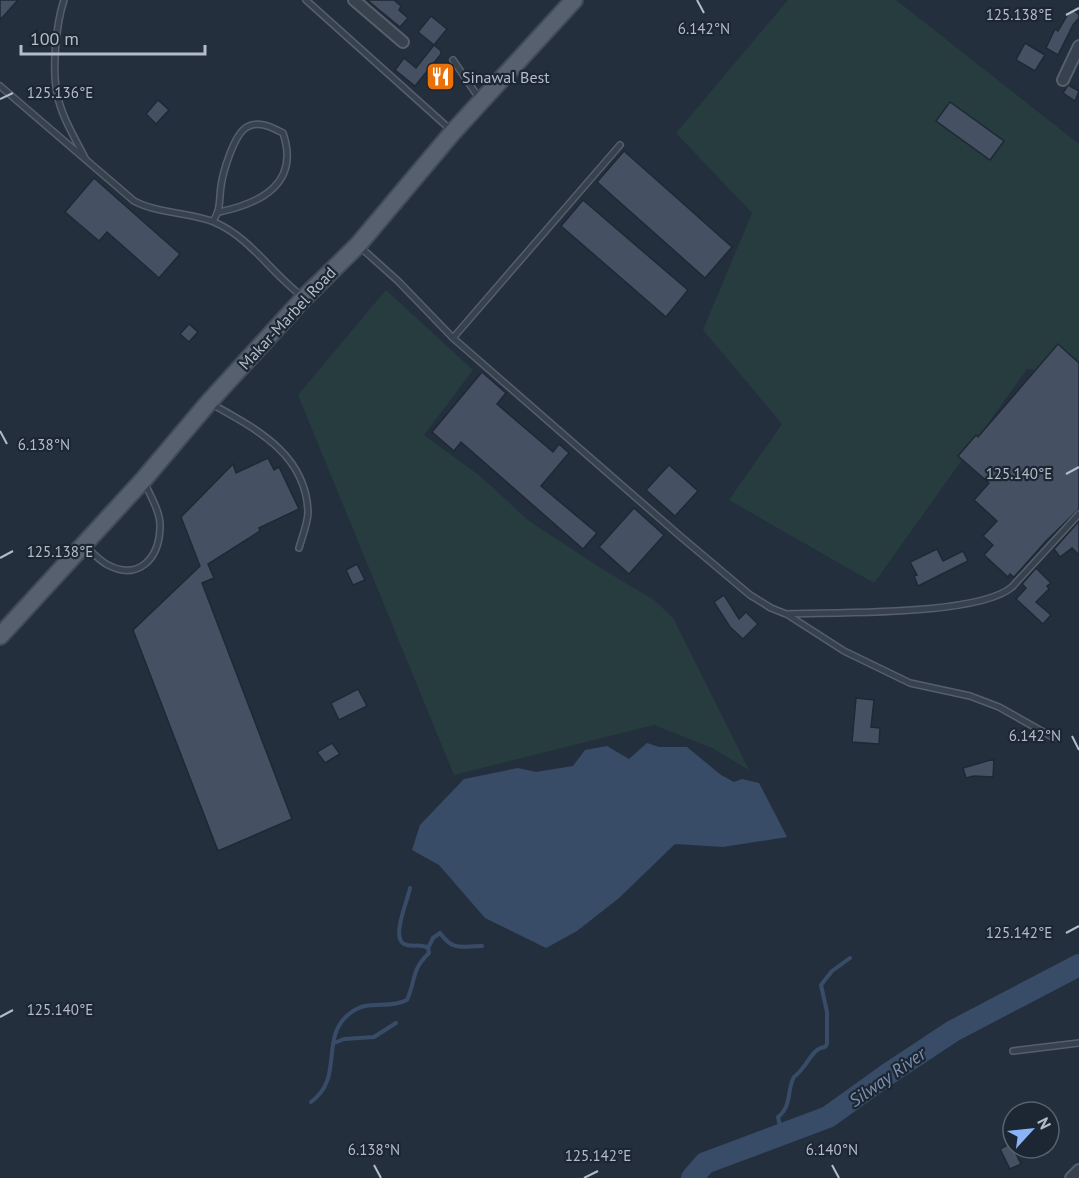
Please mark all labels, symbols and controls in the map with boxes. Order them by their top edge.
text: 125.138°E [986,5,1052,24]
scale bar [21,18,206,56]
text: 6.142°N [678,19,730,38]
text: 100 m [30,27,79,50]
restaurant icon: Sinawal Best [425,61,457,93]
place label: Sinawal Best [462,67,550,87]
text: 125.136°E [27,83,93,102]
street label: Makar-Marbel Road [234,263,340,373]
text: 6.138°N [18,435,70,454]
text: 125.140°E [986,464,1052,483]
text: 125.138°E [27,542,93,561]
text: 6.142°N [1009,726,1061,745]
text: 125.142°E [986,923,1052,942]
text: 125.140°E [27,1000,93,1019]
water label: Silway River [844,1042,931,1112]
north arrow [1001,1100,1061,1160]
text: N [1033,1114,1056,1132]
text: 6.138°N [348,1140,400,1159]
text: 6.140°N [806,1140,858,1159]
text: 125.142°E [565,1146,631,1165]

